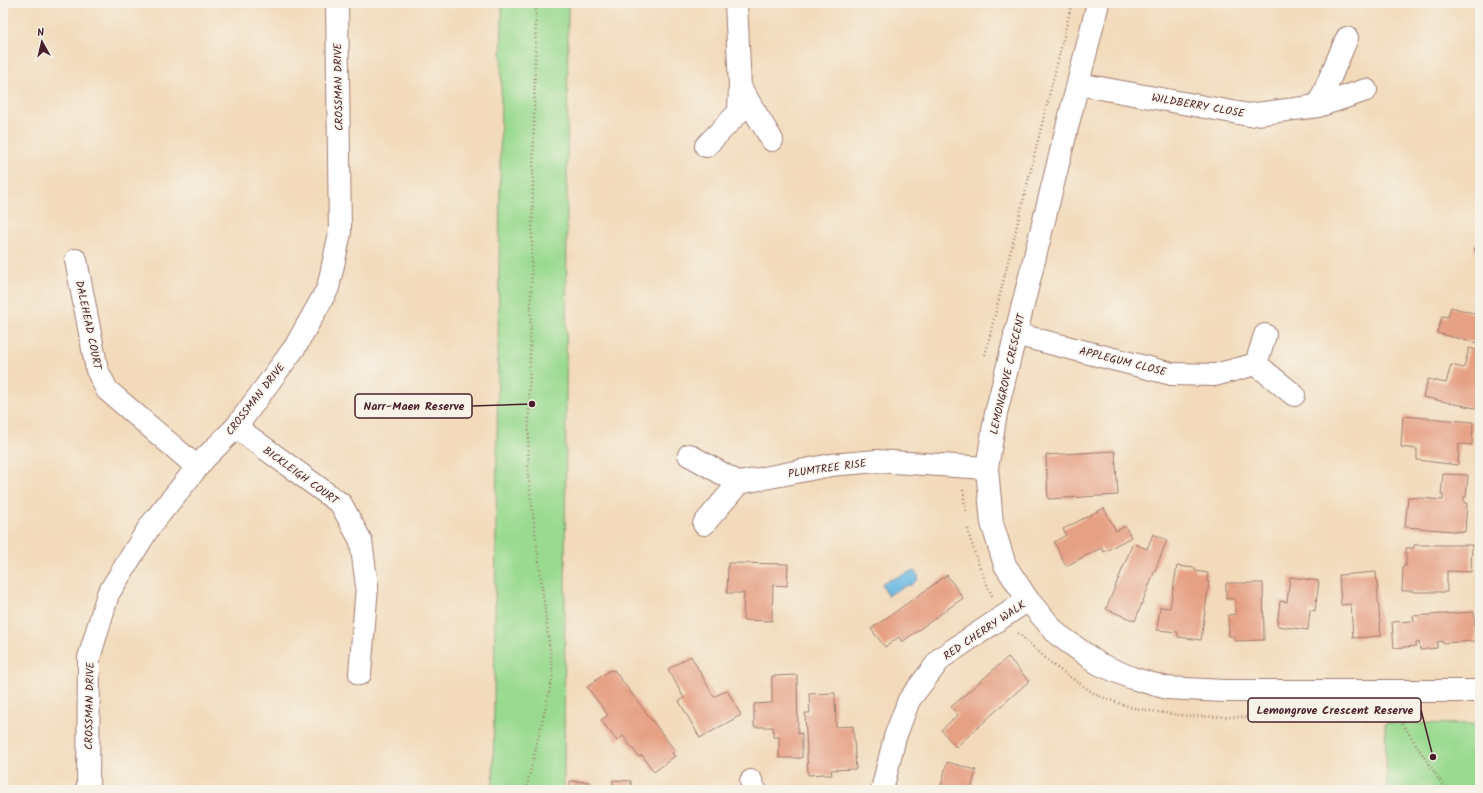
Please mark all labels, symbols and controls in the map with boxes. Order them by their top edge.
north arrow [22,22,62,62]
text: N [36,24,45,42]
street label: CROSSMAN DRIVE [329,42,349,131]
street label: WILDBERRY CLOSE [1150,89,1246,123]
street label: DALEHEAD COURT [70,279,106,372]
street label: LEMONGROVE CRESCENT [985,311,1031,436]
street label: APPLEGUM CLOSE [1077,342,1169,382]
street label: CROSSMAN DRIVE [222,359,290,440]
callout: Narr-Maen Reserve [355,394,472,418]
text: Narr-Maen Reserve [364,397,465,416]
street label: BICKLEIGH COURT [259,442,343,510]
street label: PLUMTREE RISE [787,455,868,483]
street label: RED CHERRY WALK [940,596,1030,665]
street label: CROSSMAN DRIVE [80,661,100,750]
callout: Lemongrove Crescent Reserve [1248,698,1421,722]
text: Lemongrove Crescent Reserve [1257,701,1414,720]

